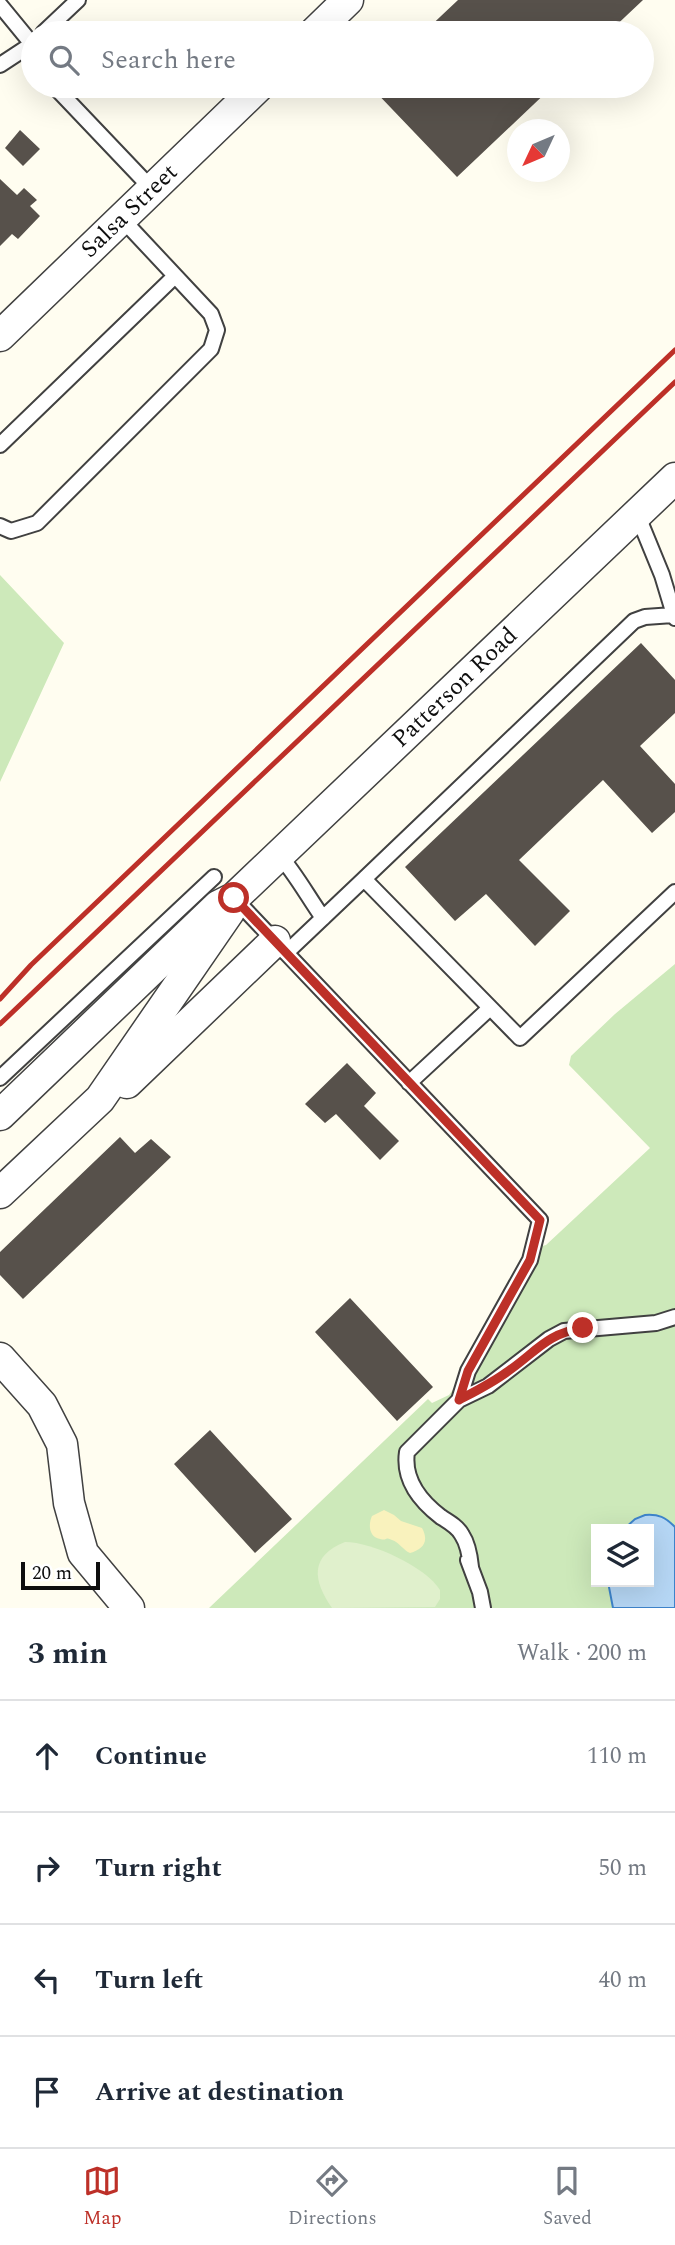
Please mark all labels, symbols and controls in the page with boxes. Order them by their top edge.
search box [21,21,654,98]
text: Search here [101,40,236,80]
icon: search [45,41,83,79]
north arrow [507,119,570,182]
street label: Salsa Street [73,155,186,267]
street label: Patterson Road [384,619,526,757]
route start [218,882,249,913]
route end [567,1312,598,1343]
map controls [591,1524,654,1587]
button: layers [591,1524,654,1587]
scale bar [21,1559,100,1591]
text: 20 m [32,1559,72,1588]
text: 3 min [28,1631,108,1677]
text: Walk · 200 m [517,1636,647,1671]
text: Continue [95,1736,207,1776]
icon: ahead [28,1737,66,1775]
text: 110 m [587,1739,647,1774]
text: Turn right [95,1848,222,1888]
icon: right [28,1849,66,1887]
text: 50 m [598,1851,647,1886]
text: Turn left [95,1960,203,2000]
icon: left [28,1961,66,1999]
text: 40 m [598,1963,647,1998]
text: Arrive at destination [95,2072,344,2112]
icon: arrive [28,2073,66,2111]
tab: Map [83,2162,122,2233]
tab: Directions [288,2162,377,2233]
tab: Saved [543,2162,592,2233]

